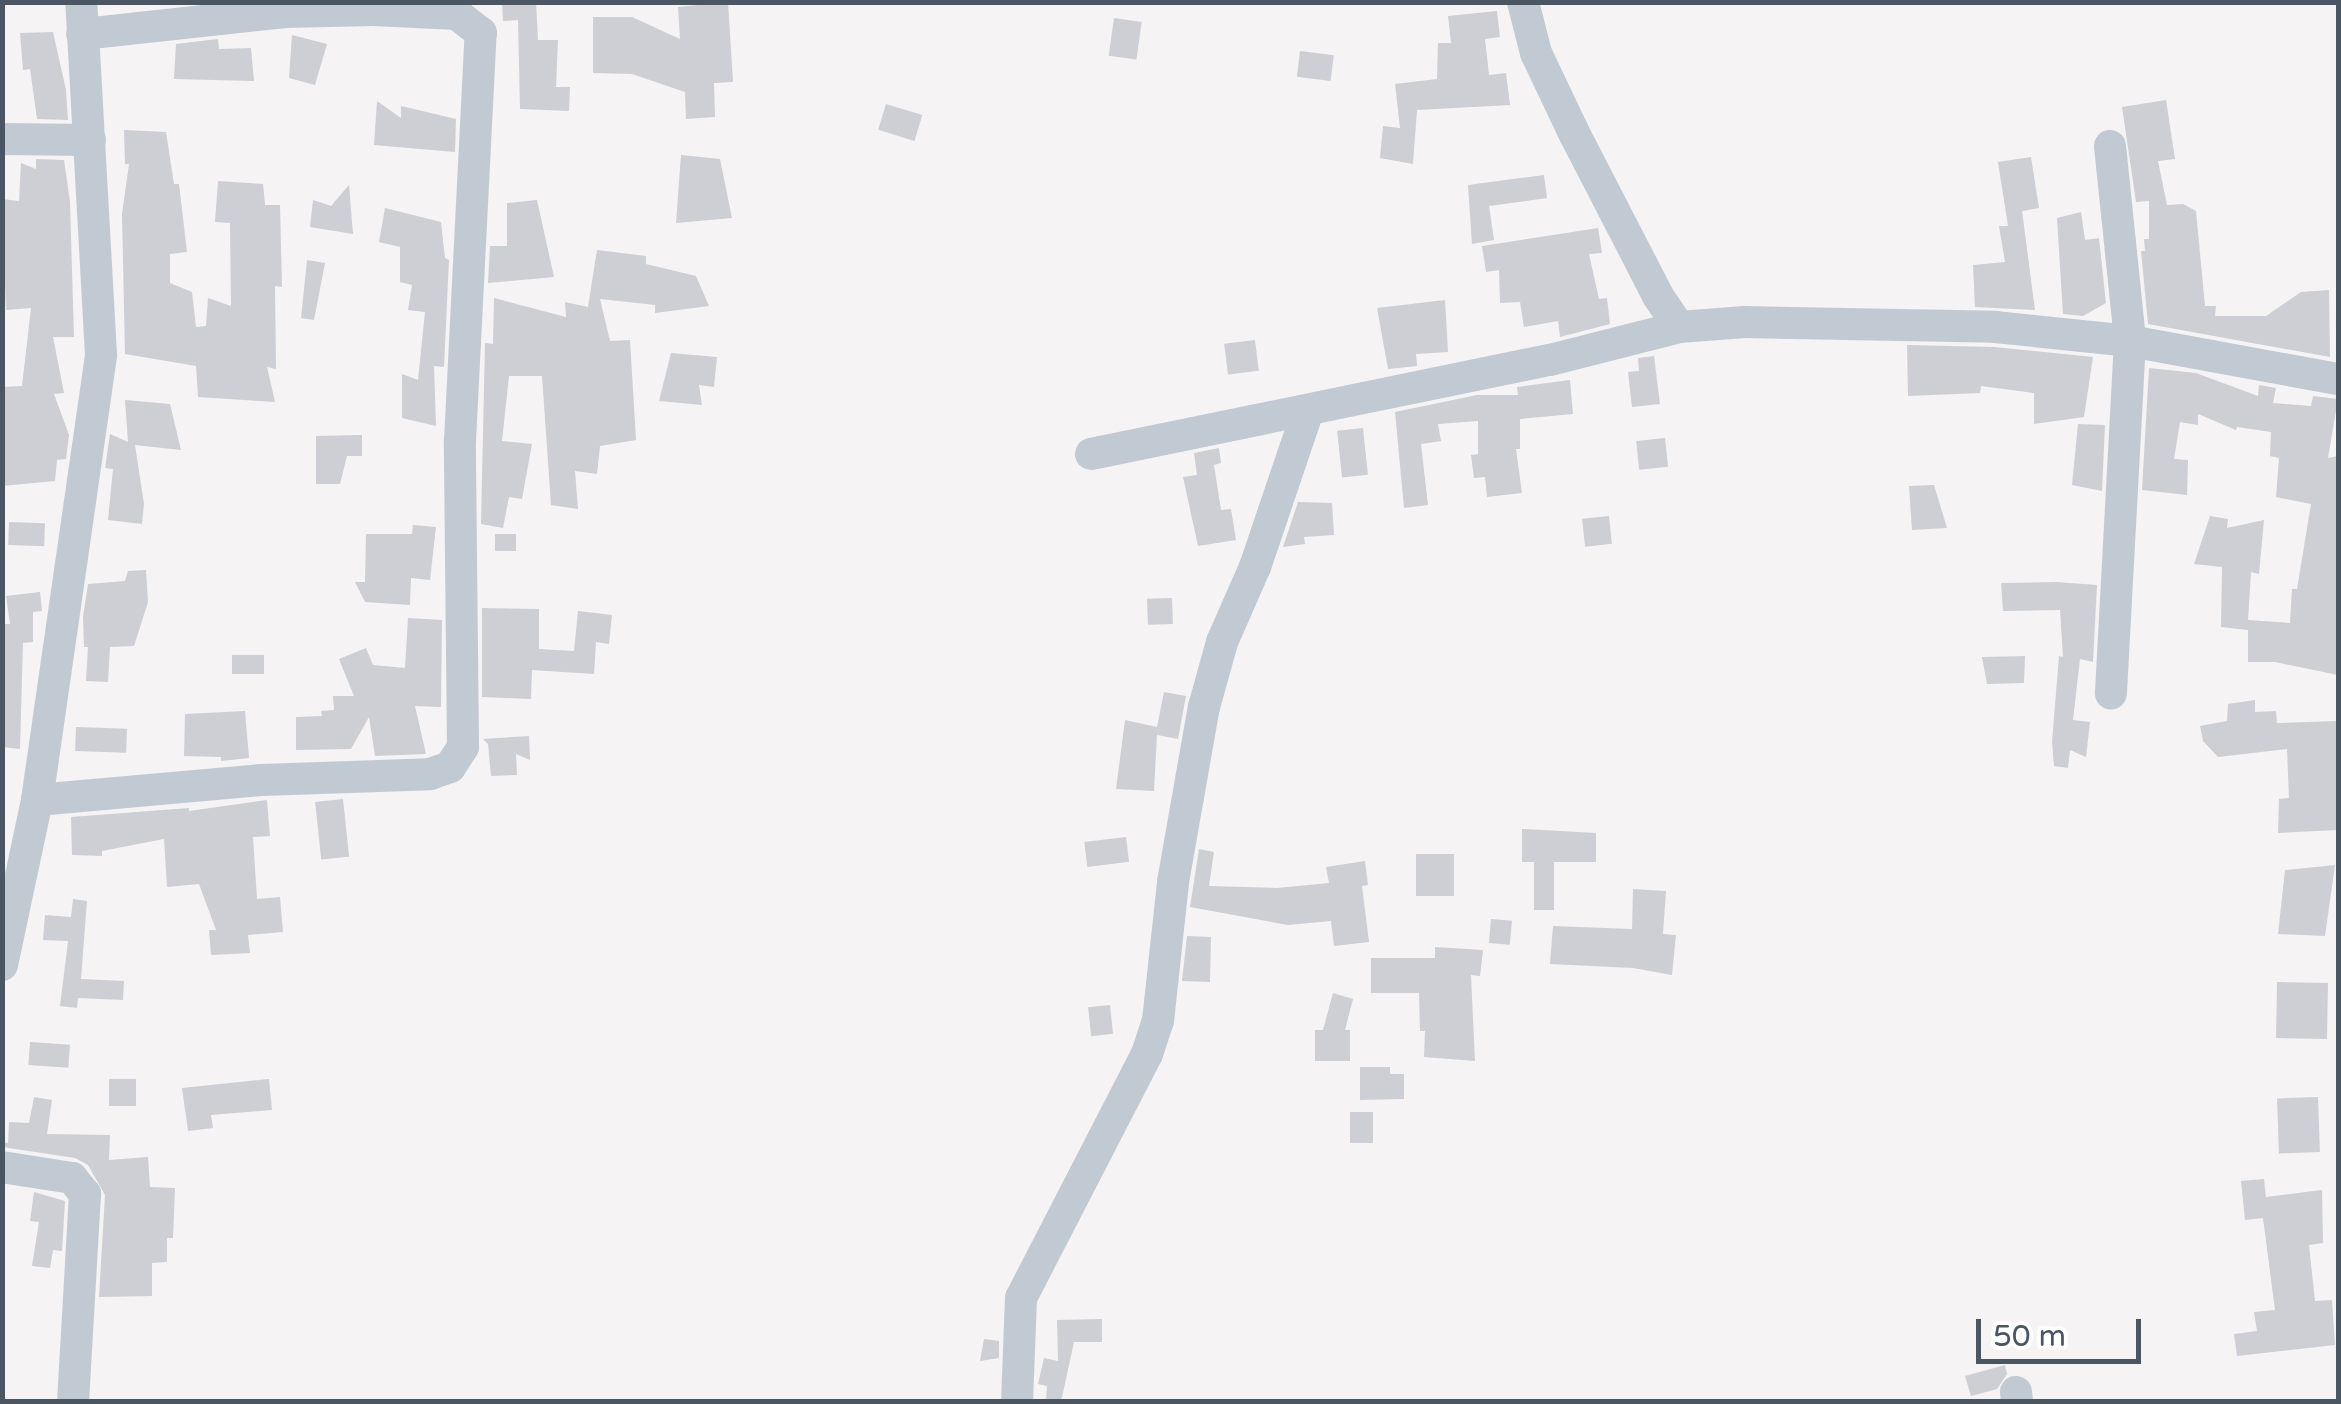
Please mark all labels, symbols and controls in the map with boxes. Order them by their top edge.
scale bar [1981,1299,2146,1361]
text: 50 m [1993,1318,2066,1355]

